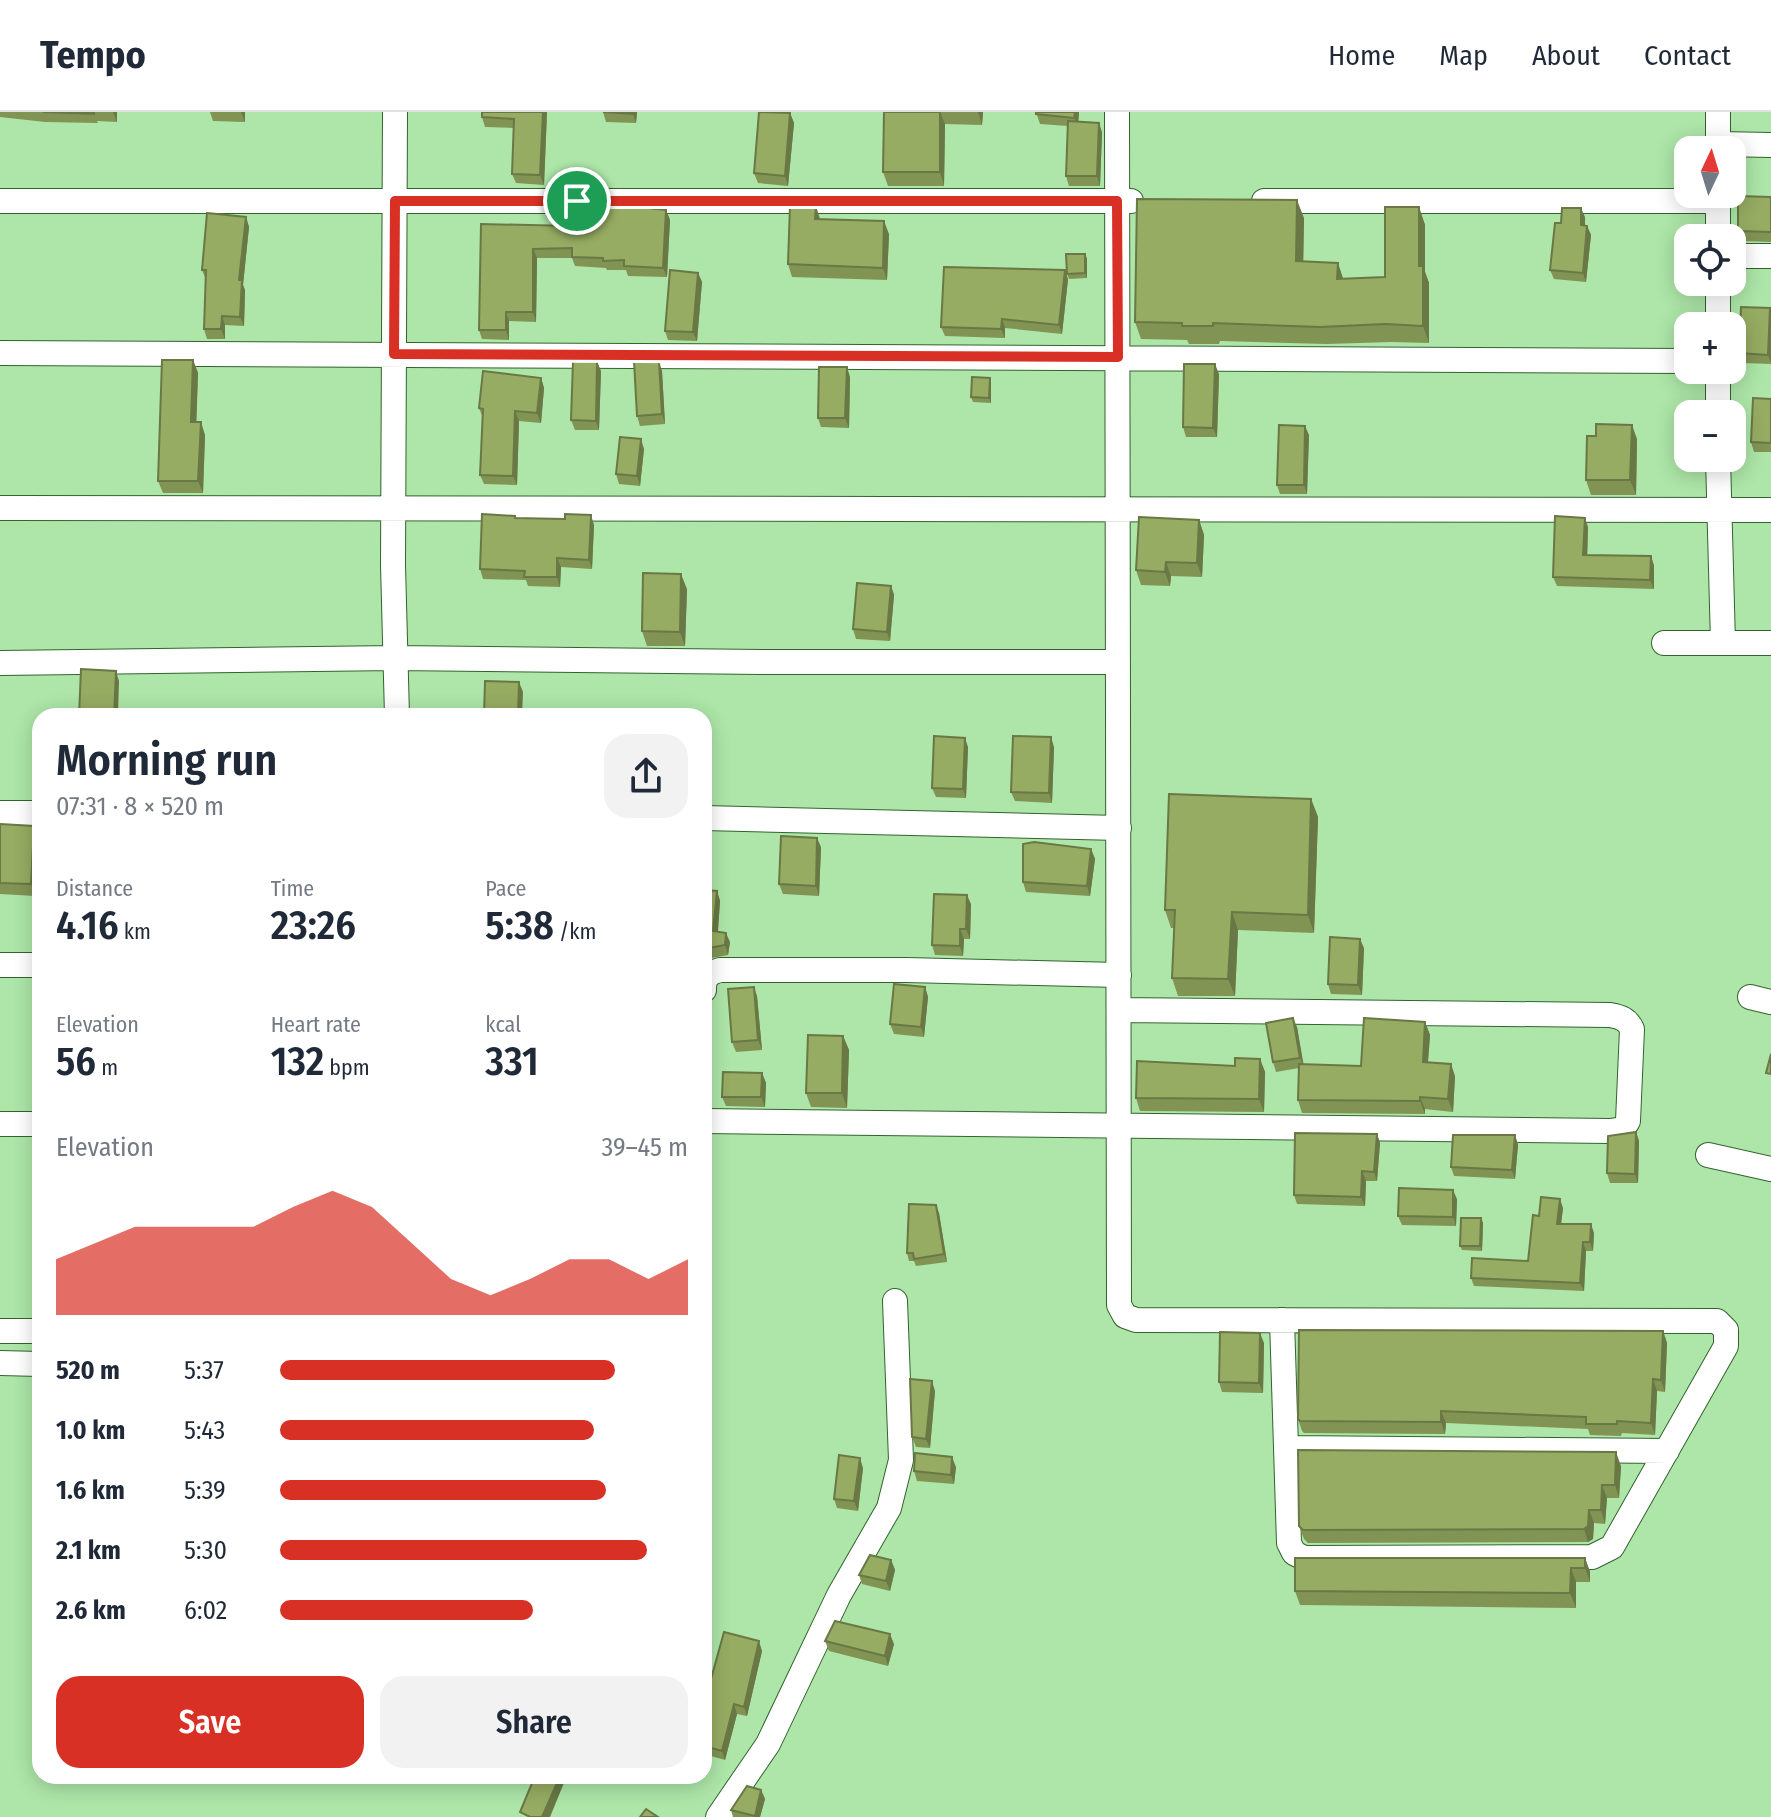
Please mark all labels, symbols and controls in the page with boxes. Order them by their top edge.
text: Tempo [40,32,146,78]
text: Home [1328,39,1395,72]
text: Map [1439,39,1488,72]
text: About [1532,39,1600,72]
text: Contact [1644,39,1731,72]
north arrow [1674,136,1746,208]
map controls [1674,136,1746,472]
pin [543,167,611,235]
icon: arrive [555,179,599,223]
button: locate [1674,224,1746,296]
button: + [1674,312,1746,384]
button: − [1674,400,1746,472]
text: Morning run [56,734,277,787]
button: share [604,734,688,818]
text: 07:31 · 8 × 520 m [56,791,224,822]
text: Distance [56,875,133,902]
text: Time [271,875,314,902]
text: Pace [485,875,526,902]
text: 4.16 [56,902,119,950]
text: 23:26 [271,902,356,950]
text: 5:38 [485,902,554,950]
text: km [119,918,151,945]
text: /km [554,918,597,945]
text: Elevation [56,1011,139,1038]
text: Heart rate [271,1011,361,1038]
text: kcal [485,1011,521,1038]
text: 56 [56,1038,96,1086]
text: 132 [271,1038,324,1086]
text: 331 [485,1038,539,1086]
text: m [96,1054,118,1081]
text: bpm [324,1054,370,1081]
text: Elevation [56,1132,154,1163]
text: 39–45 m [601,1132,688,1163]
text: 520 m [56,1355,120,1386]
text: 5:37 [184,1355,224,1386]
text: 1.0 km [56,1415,125,1446]
text: 5:43 [184,1415,225,1446]
text: 1.6 km [56,1475,125,1506]
text: 5:39 [184,1475,226,1506]
text: 2.1 km [56,1535,121,1566]
text: 5:30 [184,1535,227,1566]
text: 2.6 km [56,1595,126,1626]
text: 6:02 [184,1595,227,1626]
button: Save [56,1676,364,1768]
button: Share [380,1676,688,1768]

